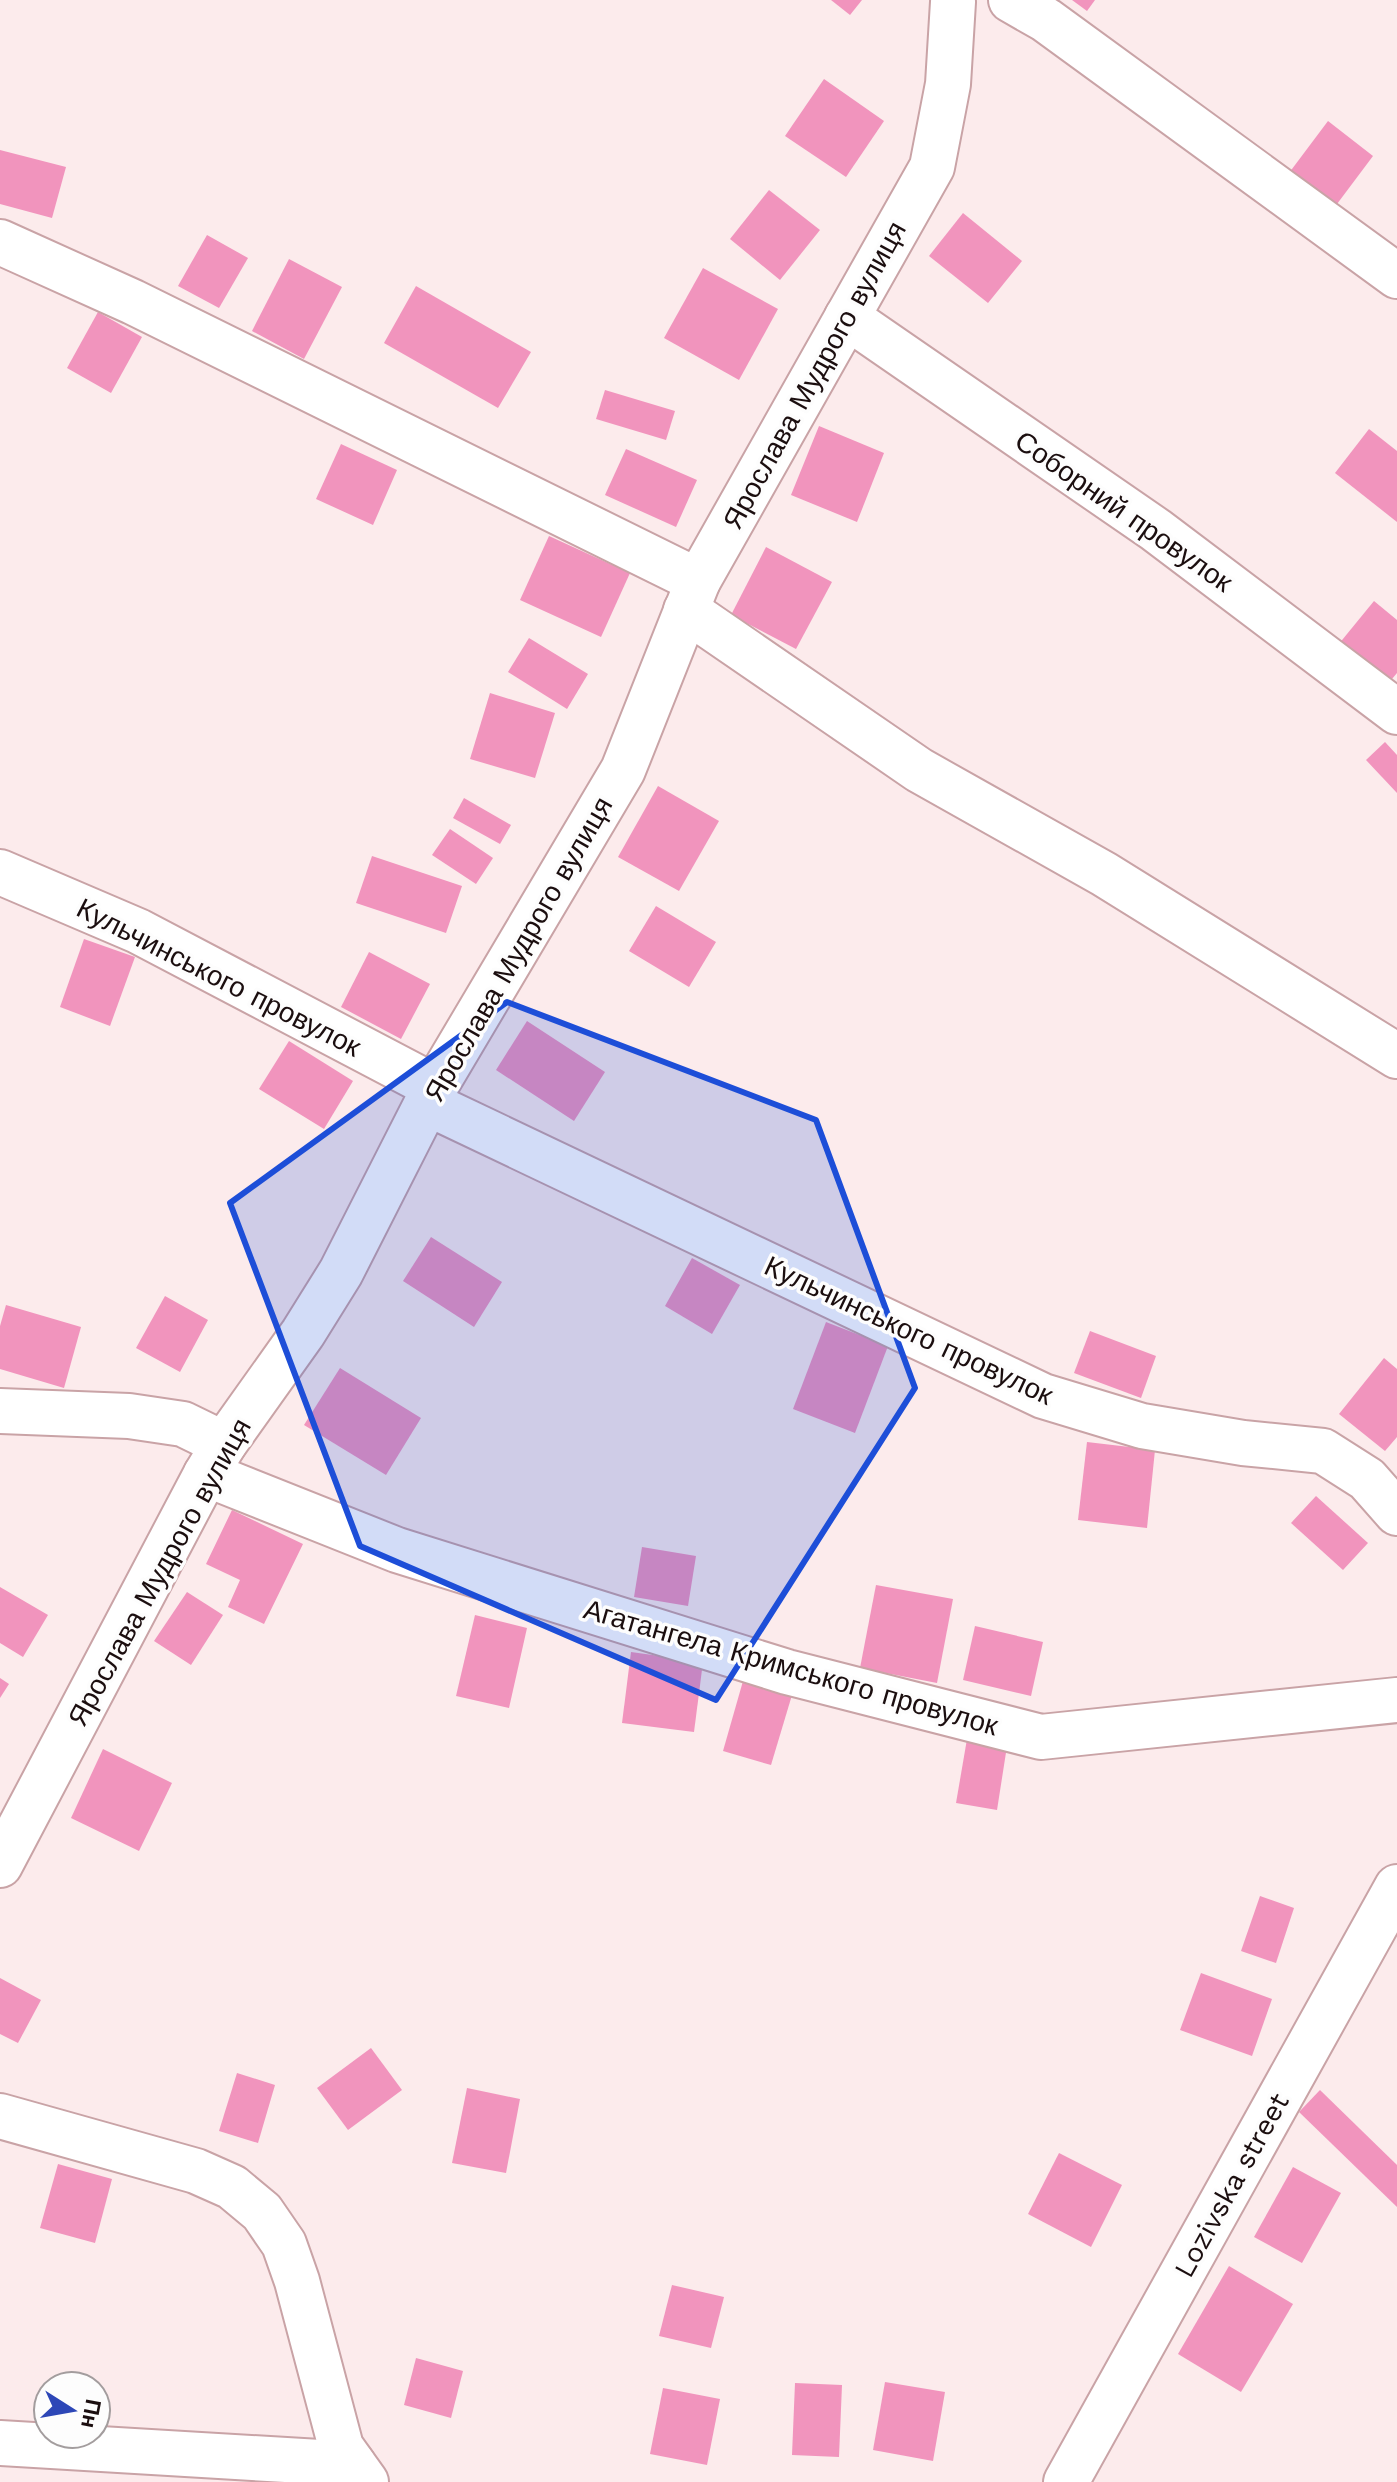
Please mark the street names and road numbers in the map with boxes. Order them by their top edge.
street label: Ярослава Мудрого вулиця [716,216,913,535]
street label: Соборний провулок [1009,424,1239,599]
street label: Ярослава Мудрого вулиця [417,791,619,1108]
street label: Кульчинського провулок [71,891,367,1064]
street label: Кульчинського провулок [759,1249,1059,1412]
street label: Ярослава Мудрого вулиця [61,1413,258,1732]
street label: Агатангела Кримського провулок [580,1592,1002,1743]
street label: Lozivska street [1167,2087,1296,2283]

